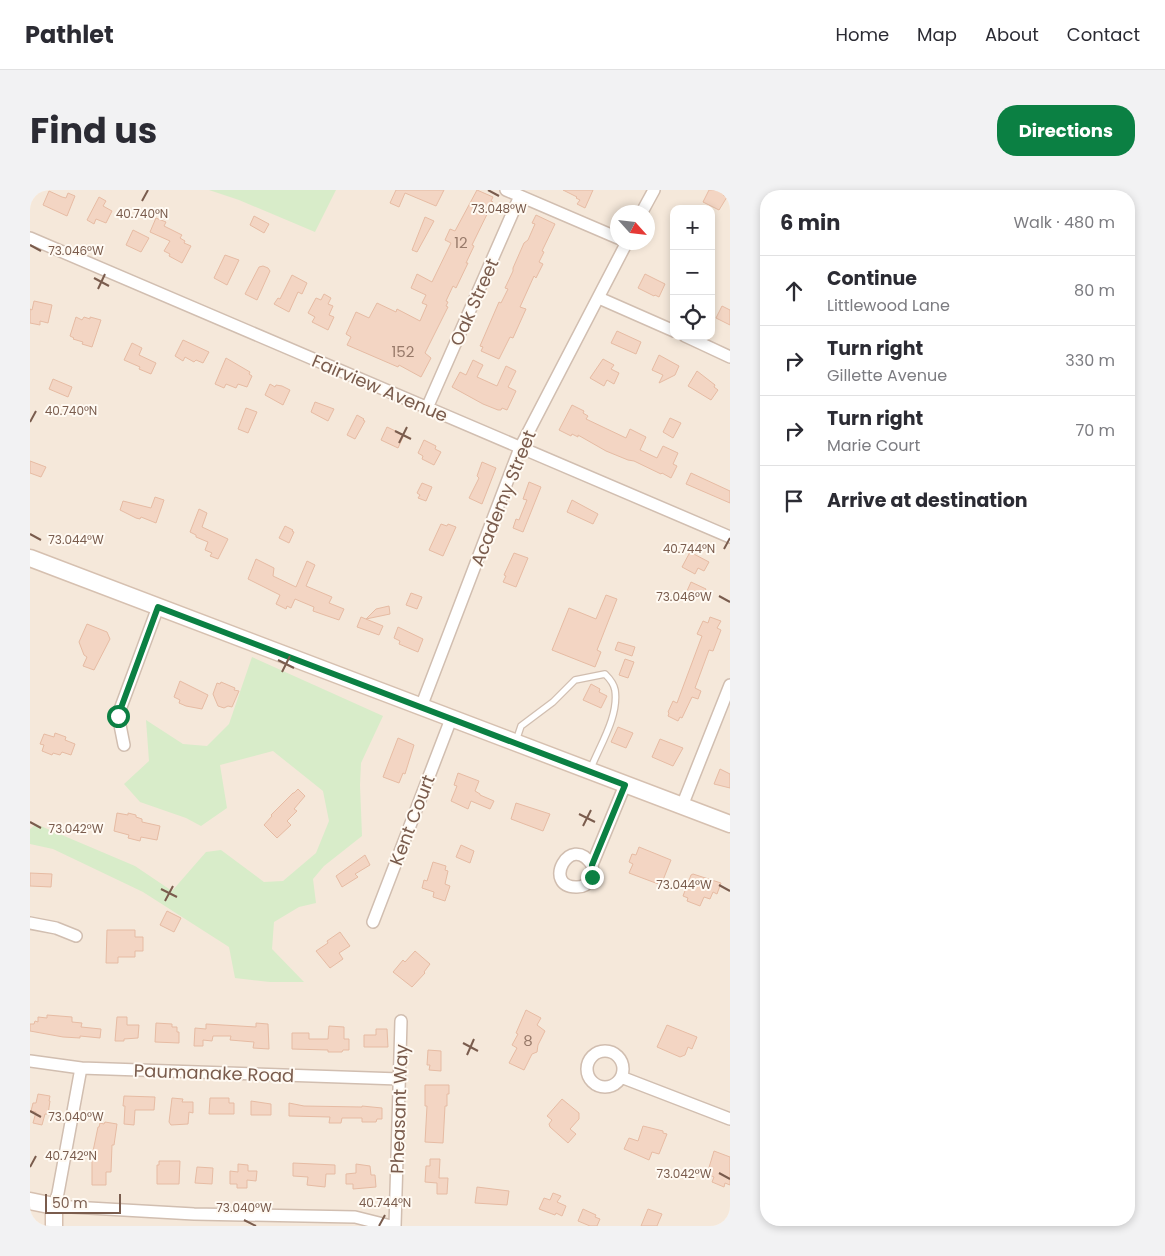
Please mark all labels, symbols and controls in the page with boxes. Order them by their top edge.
text: Pathlet [25,18,114,51]
text: Home [835,22,889,47]
text: Map [917,22,957,47]
text: About [985,22,1039,47]
text: Contact [1067,22,1140,47]
button: Directions [997,105,1135,156]
text: Find us [30,106,157,155]
text: 73.048°W [471,200,527,217]
text: 40.740°N [116,205,168,222]
north arrow [610,205,655,250]
map controls [670,205,715,340]
button: + [670,205,715,250]
text: 6 min [780,208,840,237]
text: Walk · 480 m [1013,211,1115,234]
house number: 12 [454,232,468,253]
text: 73.046°W [48,242,104,259]
button: − [670,250,715,295]
street label: Oak Street [444,254,504,350]
text: Continue [827,265,917,292]
icon: ahead [780,277,808,305]
text: 80 m [1074,279,1115,302]
text: Littlewood Lane [827,294,950,317]
button: locate [670,295,715,340]
text: Turn right [827,335,923,362]
house number: 152 [392,341,414,362]
icon: right [780,347,808,375]
street label: Fairview Avenue [308,348,452,428]
text: 330 m [1065,349,1115,372]
text: Gillette Avenue [827,364,947,387]
text: 40.740°N [45,402,97,419]
text: Turn right [827,405,923,432]
icon: right [780,417,808,445]
text: 70 m [1075,419,1115,442]
street label: Academy Street [464,426,542,570]
text: Marie Court [827,434,920,457]
icon: arrive [780,487,808,515]
text: Arrive at destination [827,487,1028,514]
text: 73.044°W [48,531,104,548]
text: 40.744°N [663,540,715,557]
text: 73.046°W [656,588,712,605]
route start [107,705,130,728]
street label: Kent Court [383,771,441,869]
text: 73.042°W [49,820,104,837]
route end [581,866,604,889]
text: 73.044°W [656,876,712,893]
house number: 8 [523,1030,533,1051]
street label: Pheasant Way [384,1044,414,1174]
street label: Paumanake Road [133,1058,295,1088]
text: 73.040°W [48,1108,104,1125]
text: 40.742°N [45,1147,97,1164]
text: 73.042°W [657,1165,712,1182]
scale bar [45,1191,121,1214]
text: 50 m [52,1193,88,1213]
text: 40.744°N [359,1194,411,1211]
text: 73.040°W [216,1199,272,1216]

